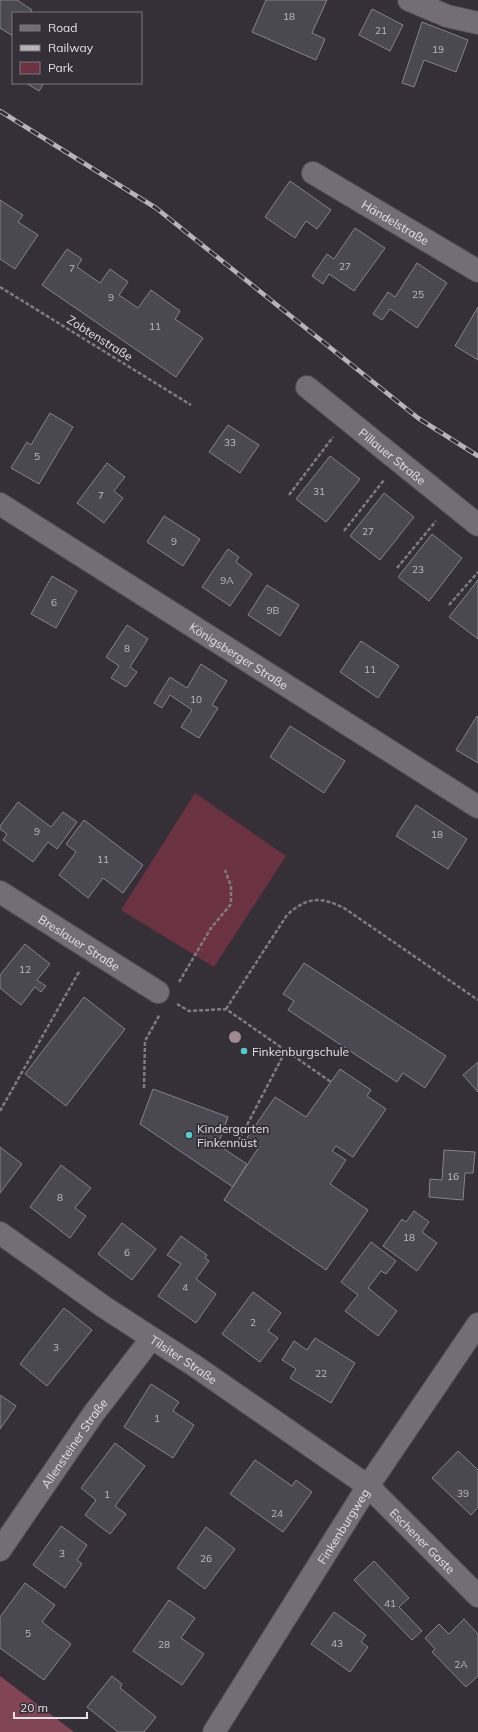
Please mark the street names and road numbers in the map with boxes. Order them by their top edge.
street label: Händelstraße [359,196,432,248]
street label: Zobtenstraße [64,312,136,364]
street label: Pillauer Straße [356,425,429,488]
street label: Königsberger Straße [187,619,291,692]
street label: Breslauer Straße [36,911,123,974]
street label: Tilsiter Straße [148,1332,220,1387]
street label: Allensteiner Straße [37,1395,110,1491]
street label: Finkenburgweg [314,1486,372,1566]
street label: Eschener Gaste [387,1505,458,1576]

